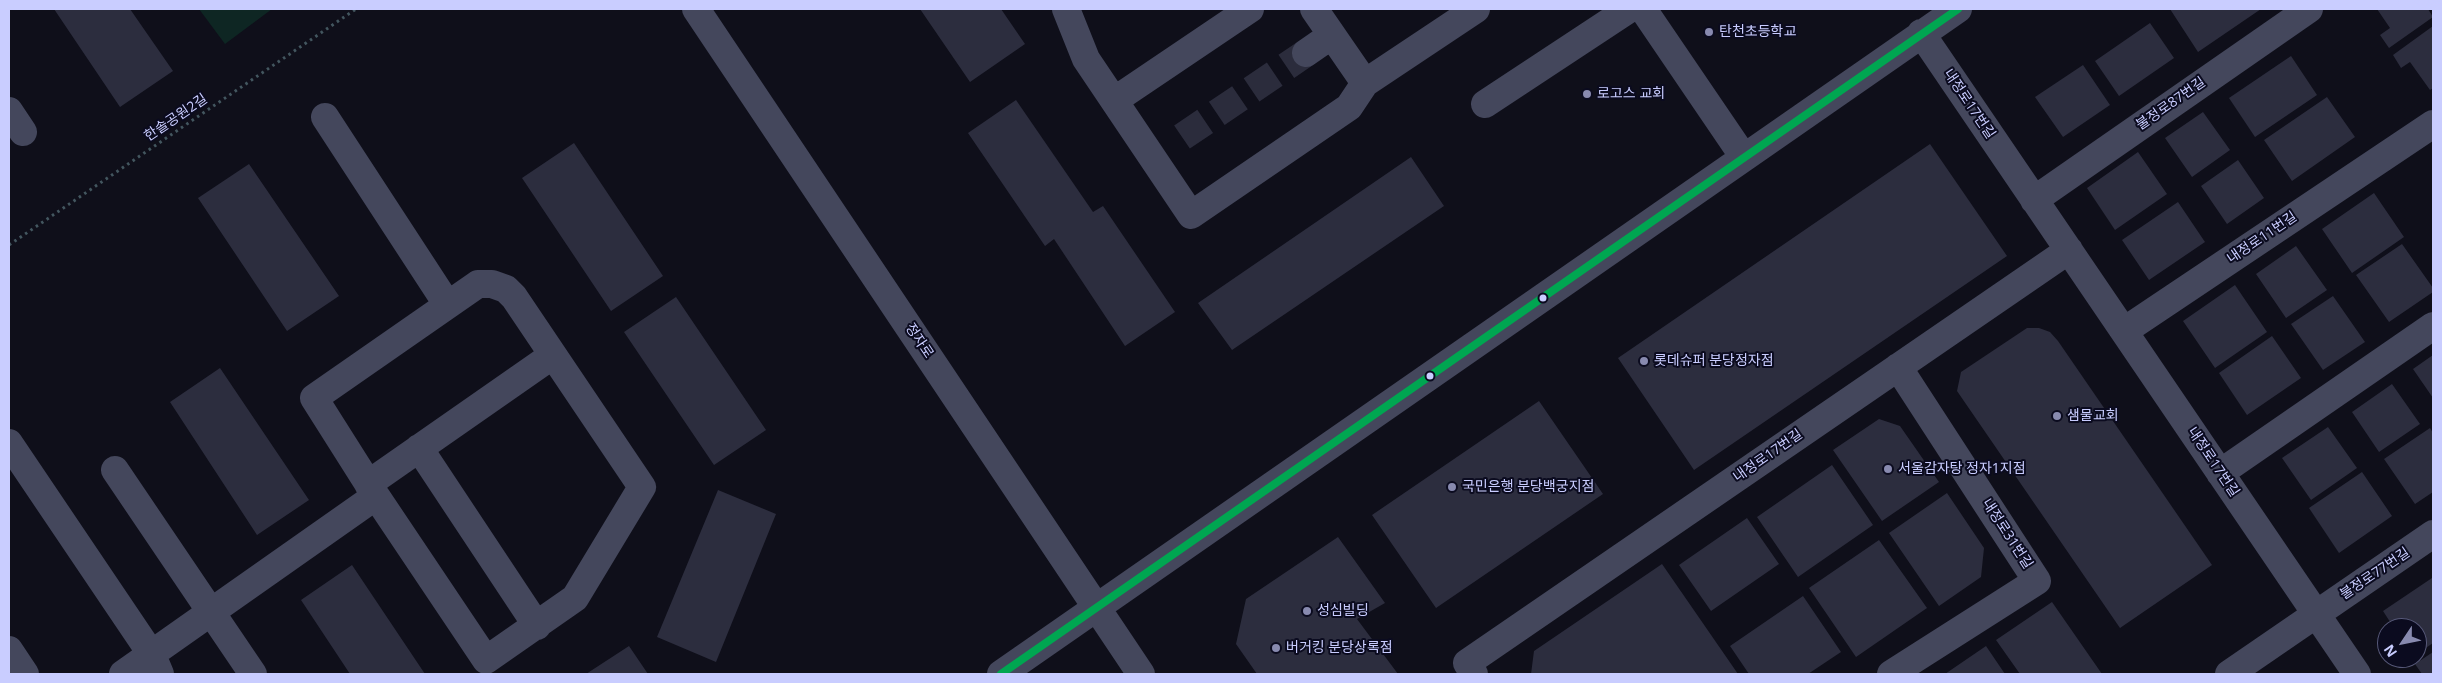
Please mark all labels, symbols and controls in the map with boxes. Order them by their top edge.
place label: 탄천초등학교 [1719,24,1796,40]
marker: 탄천초등학교 [1703,26,1715,38]
street label: 내정로17번길 [1940,66,1998,142]
street label: 불정로87번길 [2133,74,2209,134]
place label: 로고스 교회 [1597,86,1665,102]
marker: 로고스 교회 [1581,88,1593,100]
street label: 한솔공원2길 [141,91,211,145]
street label: 내정로11번길 [2224,209,2300,267]
unlabelled marker [1538,293,1548,303]
street label: 정자로 [901,320,937,362]
place label: 롯데슈퍼 분당정자점 [1654,353,1774,369]
marker: 롯데슈퍼 분당정자점 [1638,355,1650,367]
unlabelled marker [1425,371,1435,381]
place label: 샘물교회 [2067,408,2119,424]
marker: 샘물교회 [2051,410,2063,422]
street label: 내정로17번길 [2184,424,2242,500]
street label: 내정로17번길 [1730,426,1806,486]
place label: 서울감자탕 정자1지점 [1898,461,2026,477]
marker: 서울감자탕 정자1지점 [1882,463,1894,475]
place label: 국민은행 분당백궁지점 [1462,479,1594,495]
marker: 국민은행 분당백궁지점 [1446,481,1458,493]
street label: 내정로31번길 [1978,496,2036,572]
street label: 불정로77번길 [2337,545,2413,603]
place label: 성심빌딩 [1317,603,1369,619]
marker: 성심빌딩 [1301,605,1313,617]
north arrow [2377,618,2427,668]
place label: 버거킹 분당상록점 [1286,640,1393,656]
text: N [2379,641,2401,661]
marker: 버거킹 분당상록점 [1270,642,1282,654]

